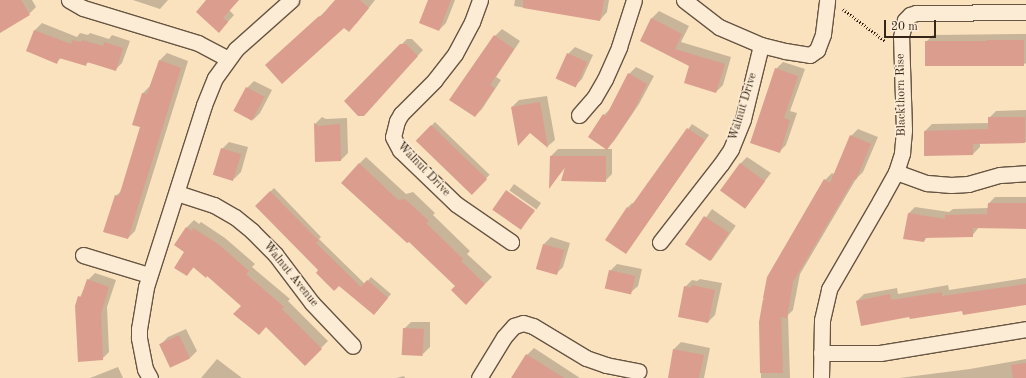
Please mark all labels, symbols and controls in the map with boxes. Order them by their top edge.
scale bar [886,12,938,38]
text: 20 m [891,21,918,33]
street label: Blackthorn Rise [894,53,910,137]
street label: Walnut Drive [727,71,761,143]
street label: Walnut Drive [393,140,453,200]
street label: Walnut Avenue [259,240,321,310]

